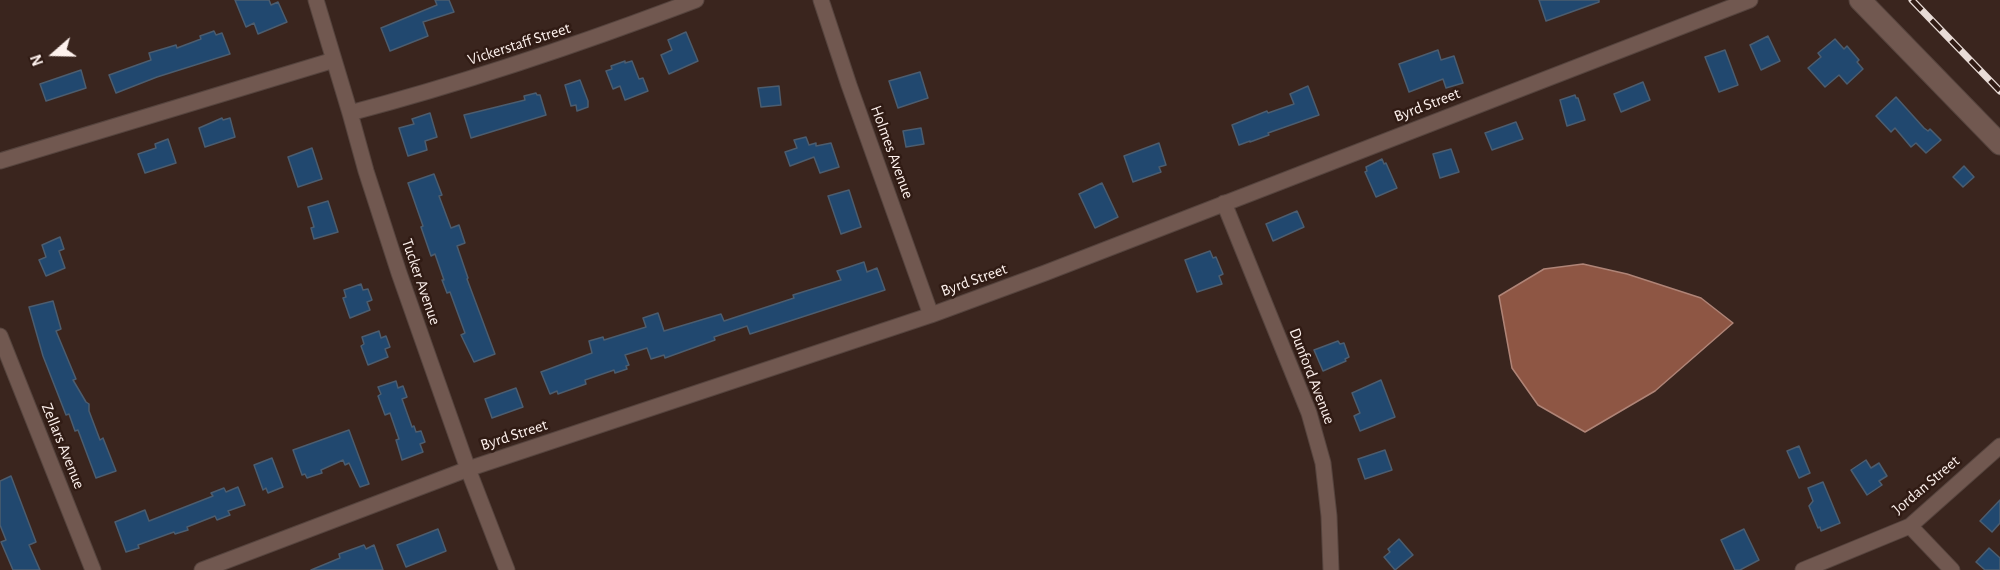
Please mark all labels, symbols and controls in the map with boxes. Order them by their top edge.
street label: Vickerstaff Street [465,18,573,70]
north arrow [24,24,84,84]
text: N [28,52,47,68]
street label: Byrd Street [1391,84,1463,126]
street label: Holmes Avenue [866,103,918,201]
street label: Tucker Avenue [397,236,445,328]
street label: Byrd Street [938,259,1010,301]
street label: Dunford Avenue [1285,325,1339,427]
street label: Zellars Avenue [37,400,89,492]
street label: Byrd Street [478,415,550,455]
street label: Jordan Street [1889,451,1963,519]

